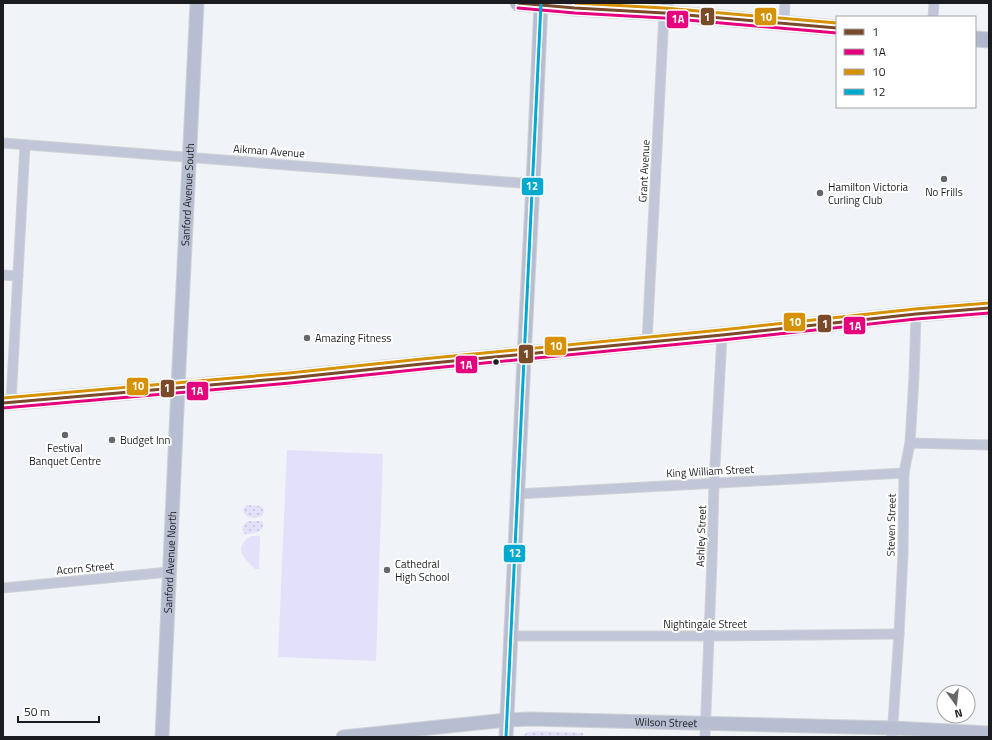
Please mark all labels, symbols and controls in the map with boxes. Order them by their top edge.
line badge: 1 [700,7,715,26]
line badge: 10 [754,7,777,26]
text: 1 [704,9,710,25]
text: 10 [760,9,772,25]
line badge: 1A [666,10,689,29]
text: 1A [672,11,685,27]
legend [836,16,976,108]
text: 1 [872,22,879,41]
text: 1A [872,42,886,61]
text: 10 [872,62,886,81]
text: 12 [872,82,885,101]
street label: Grant Avenue [634,139,654,203]
street label: Aikman Avenue [233,141,306,162]
street label: Sanford Avenue South [177,143,198,246]
marker: No Frills [939,174,949,184]
line badge: 12 [521,177,544,196]
text: 12 [526,178,538,194]
place label: Hamilton Victoria Curling Club [828,179,909,208]
place label: No Frills [925,184,963,200]
marker: Hamilton Victoria Curling Club [815,188,825,198]
line badge: 10 [783,312,806,332]
text: 10 [789,314,801,330]
line badge: 1 [817,314,832,333]
text: 1 [822,316,828,332]
line badge: 1A [843,316,866,335]
text: 1A [849,318,862,334]
place label: Amazing Fitness [315,330,391,346]
marker: Amazing Fitness [302,333,312,343]
line badge: 10 [544,336,567,356]
text: 10 [550,338,562,354]
line badge: 1 [518,344,534,364]
text: 1 [523,346,529,362]
line badge: 1A [455,355,478,374]
text: 1A [460,357,473,373]
unlabelled marker [491,357,501,367]
line badge: 10 [126,377,149,396]
text: 10 [132,378,144,394]
line badge: 1 [160,379,175,398]
text: 1 [164,380,170,396]
line badge: 1A [186,381,209,401]
text: 1A [191,383,204,399]
marker: Festival Banquet Centre [60,430,70,440]
place label: Budget Inn [120,432,171,448]
marker: Budget Inn [107,435,117,445]
place label: Festival Banquet Centre [29,440,101,469]
street label: King William Street [666,461,754,481]
street label: Steven Street [882,493,900,556]
street label: Ashley Street [692,505,710,567]
street label: Sanford Avenue North [160,511,180,614]
line badge: 12 [503,544,526,563]
text: 12 [509,545,521,561]
place label: Cathedral High School [395,556,450,585]
street label: Acorn Street [56,558,114,578]
marker: Cathedral High School [382,565,392,575]
street label: Nightingale Street [663,616,747,632]
north arrow [936,684,976,724]
scale bar [18,698,99,724]
text: 50 m [24,702,50,721]
text: N [953,705,964,722]
street label: Wilson Street [635,714,698,731]

